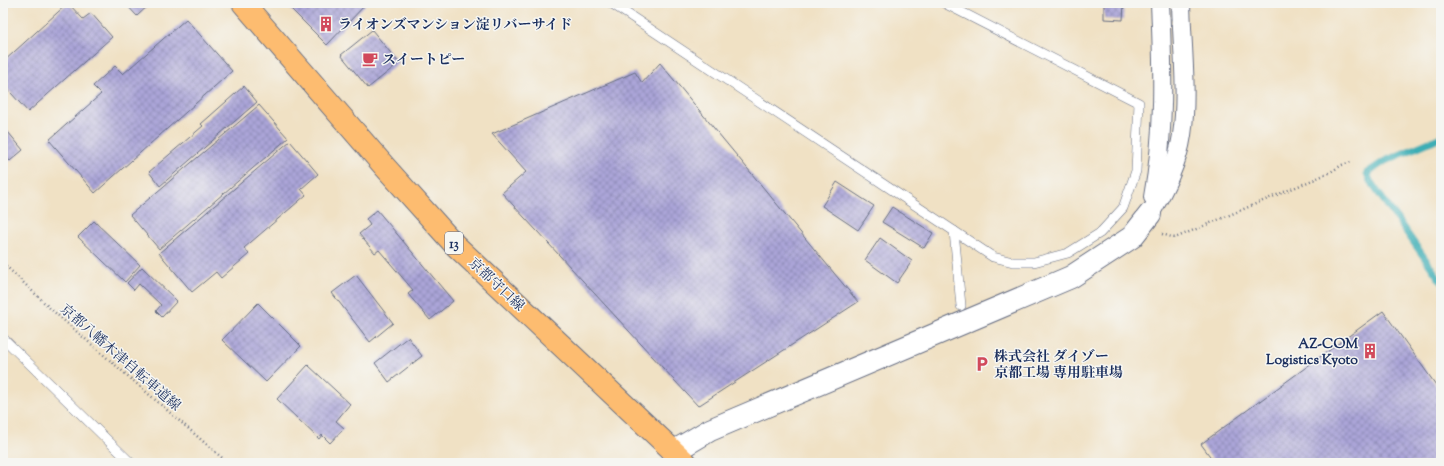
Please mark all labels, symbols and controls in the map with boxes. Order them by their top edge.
building icon: ライオンズマンション淀リバーサイド [317,15,335,33]
place label: ライオンズマンション淀リバーサイド [338,16,572,36]
cafe icon: スイートピー [361,50,379,68]
place label: スイートピー [382,51,465,71]
road number: 13 [445,232,463,254]
street label: 京都守口線 [463,254,528,317]
street label: 京都八幡木津自転車道線 [55,300,184,417]
place label: AZ-COM Logistics Kyoto [1266,335,1358,371]
building icon: AZ-COM Logistics Kyoto [1361,342,1379,360]
place label: 株式会社 ダイゾー 京都工場 専用駐車場 [994,348,1123,384]
parking icon: 株式会社 ダイゾー 京都工場 専用駐車場 [973,355,991,373]

